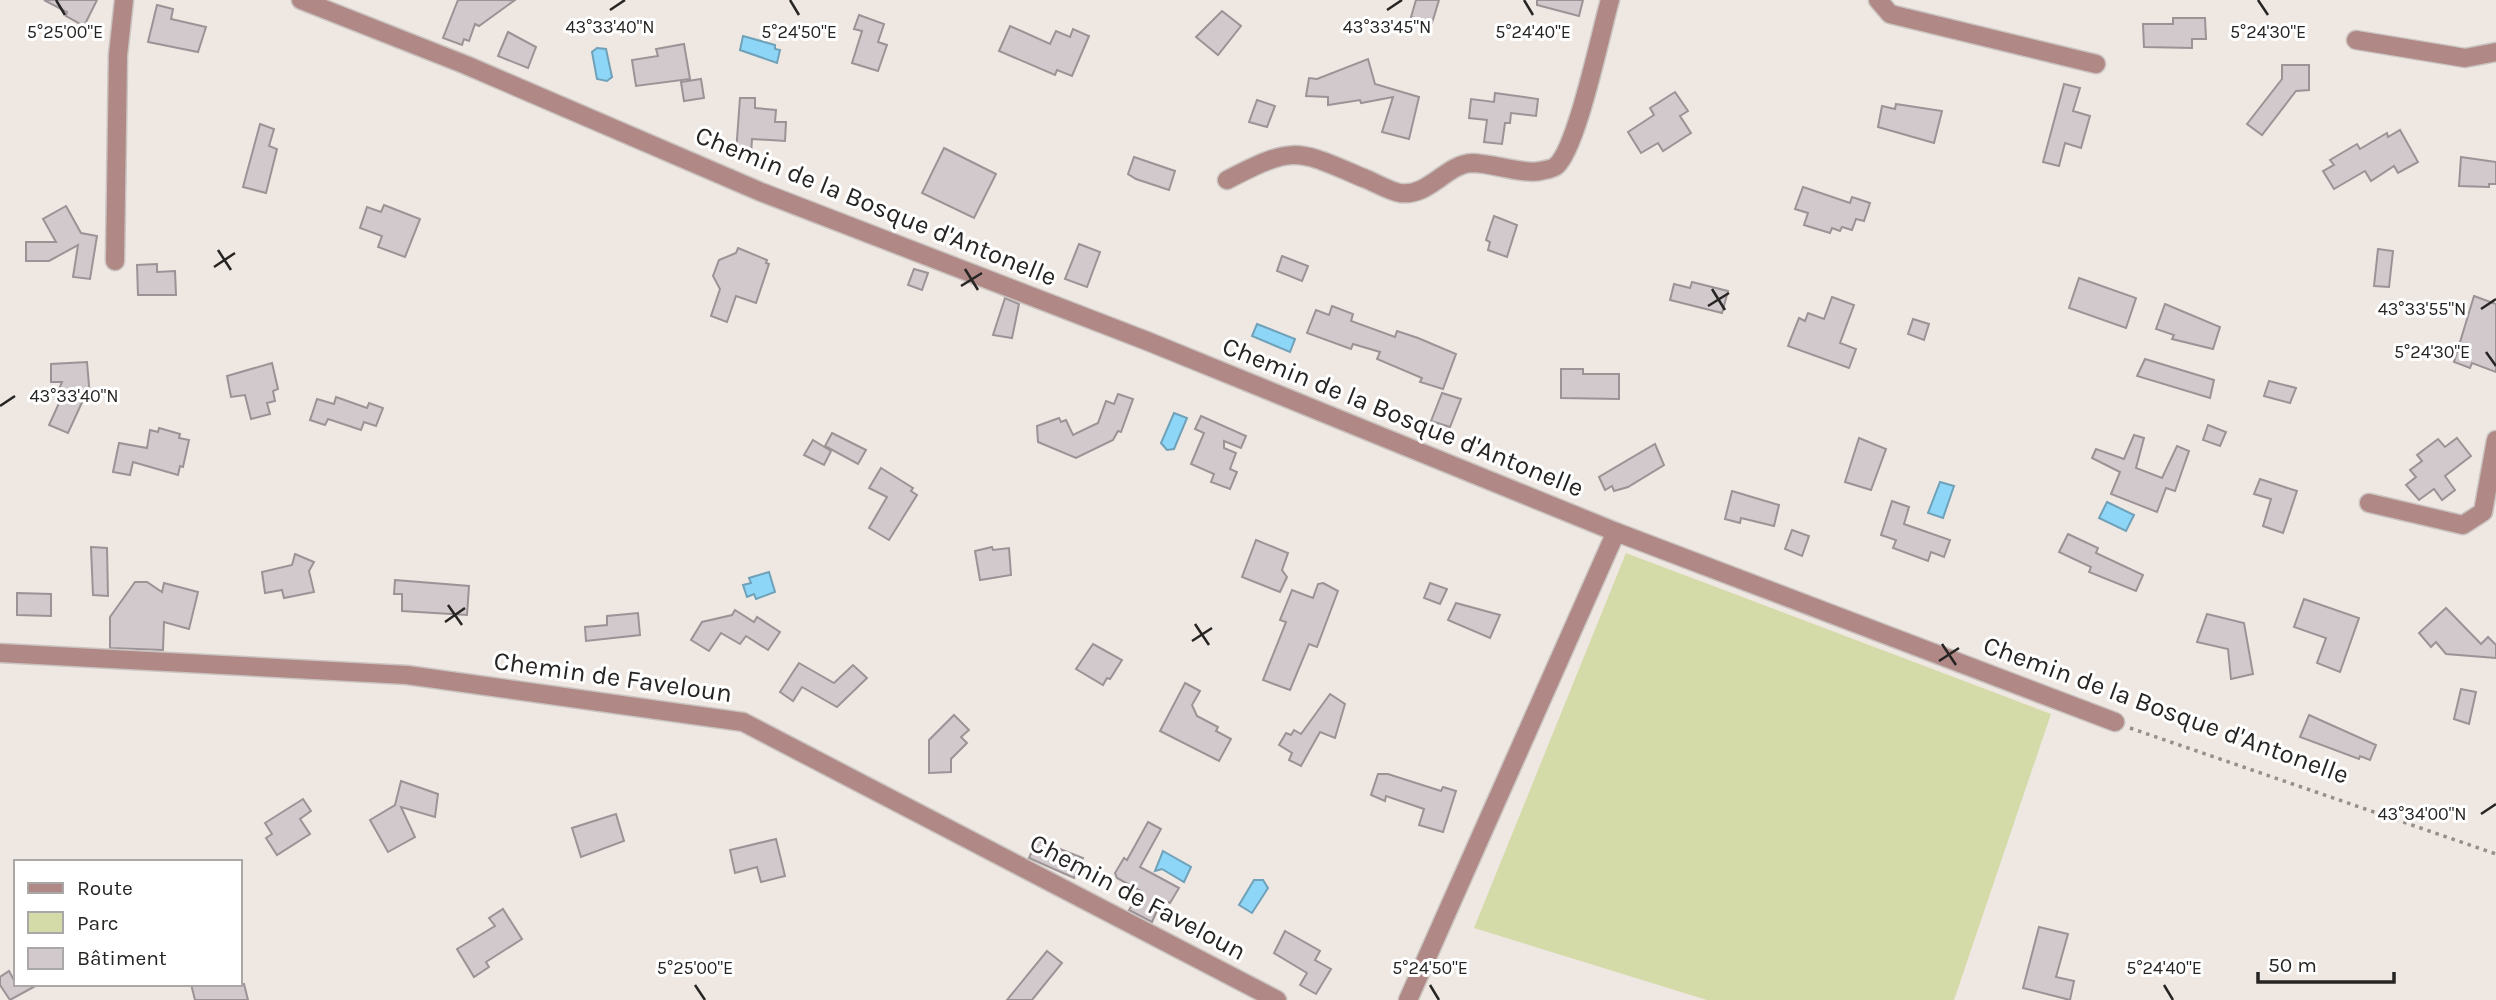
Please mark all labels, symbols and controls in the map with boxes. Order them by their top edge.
text: 43°33'40"N [565,16,655,38]
text: 43°33'45"N [1343,16,1431,38]
text: 5°25'00"E [27,21,103,43]
text: 5°24'50"E [761,21,837,43]
text: 5°24'40"E [1495,21,1571,43]
text: 5°24'30"E [2230,21,2306,43]
street label: Chemin de la Bosque d'Antonelle [691,119,1061,293]
text: 43°33'55"N [2378,298,2466,320]
street label: Chemin de la Bosque d'Antonelle [1218,330,1588,504]
text: 5°24'30"E [2394,341,2470,363]
text: 43°33'40"N [29,385,119,407]
street label: Chemin de la Bosque d'Antonelle [1979,629,2353,791]
street label: Chemin de Faveloun [492,645,734,709]
text: 43°34'00"N [2377,803,2467,825]
street label: Chemin de Faveloun [1025,827,1251,967]
legend [14,860,242,986]
text: Route [77,876,133,900]
text: Parc [77,911,119,935]
scale bar [2258,940,2394,984]
text: Bâtiment [77,946,167,970]
text: 50 m [2268,953,2317,977]
text: 5°25'00"E [657,957,733,979]
text: 5°24'50"E [1392,957,1468,979]
text: 5°24'40"E [2126,957,2202,979]

